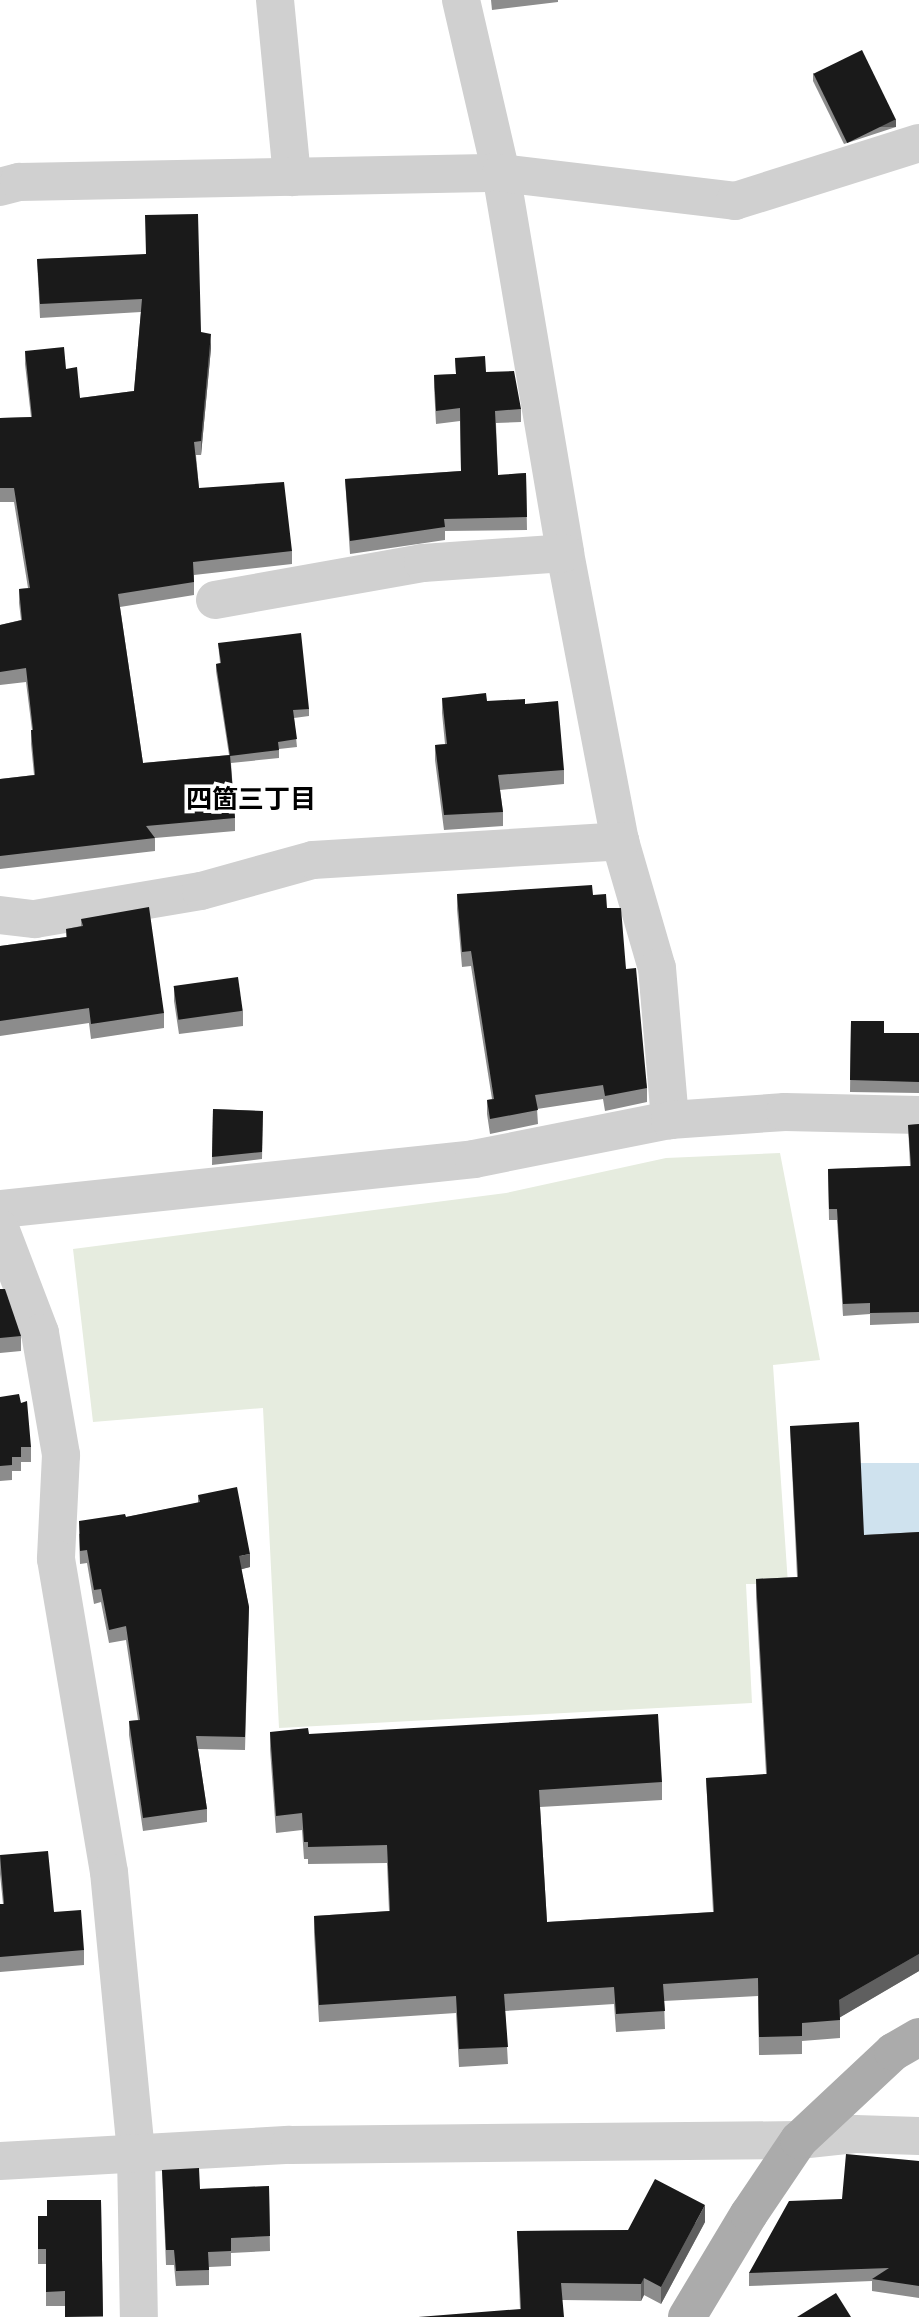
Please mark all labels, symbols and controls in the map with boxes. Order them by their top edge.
district label: 四箇三丁目 [186,782,316,814]

